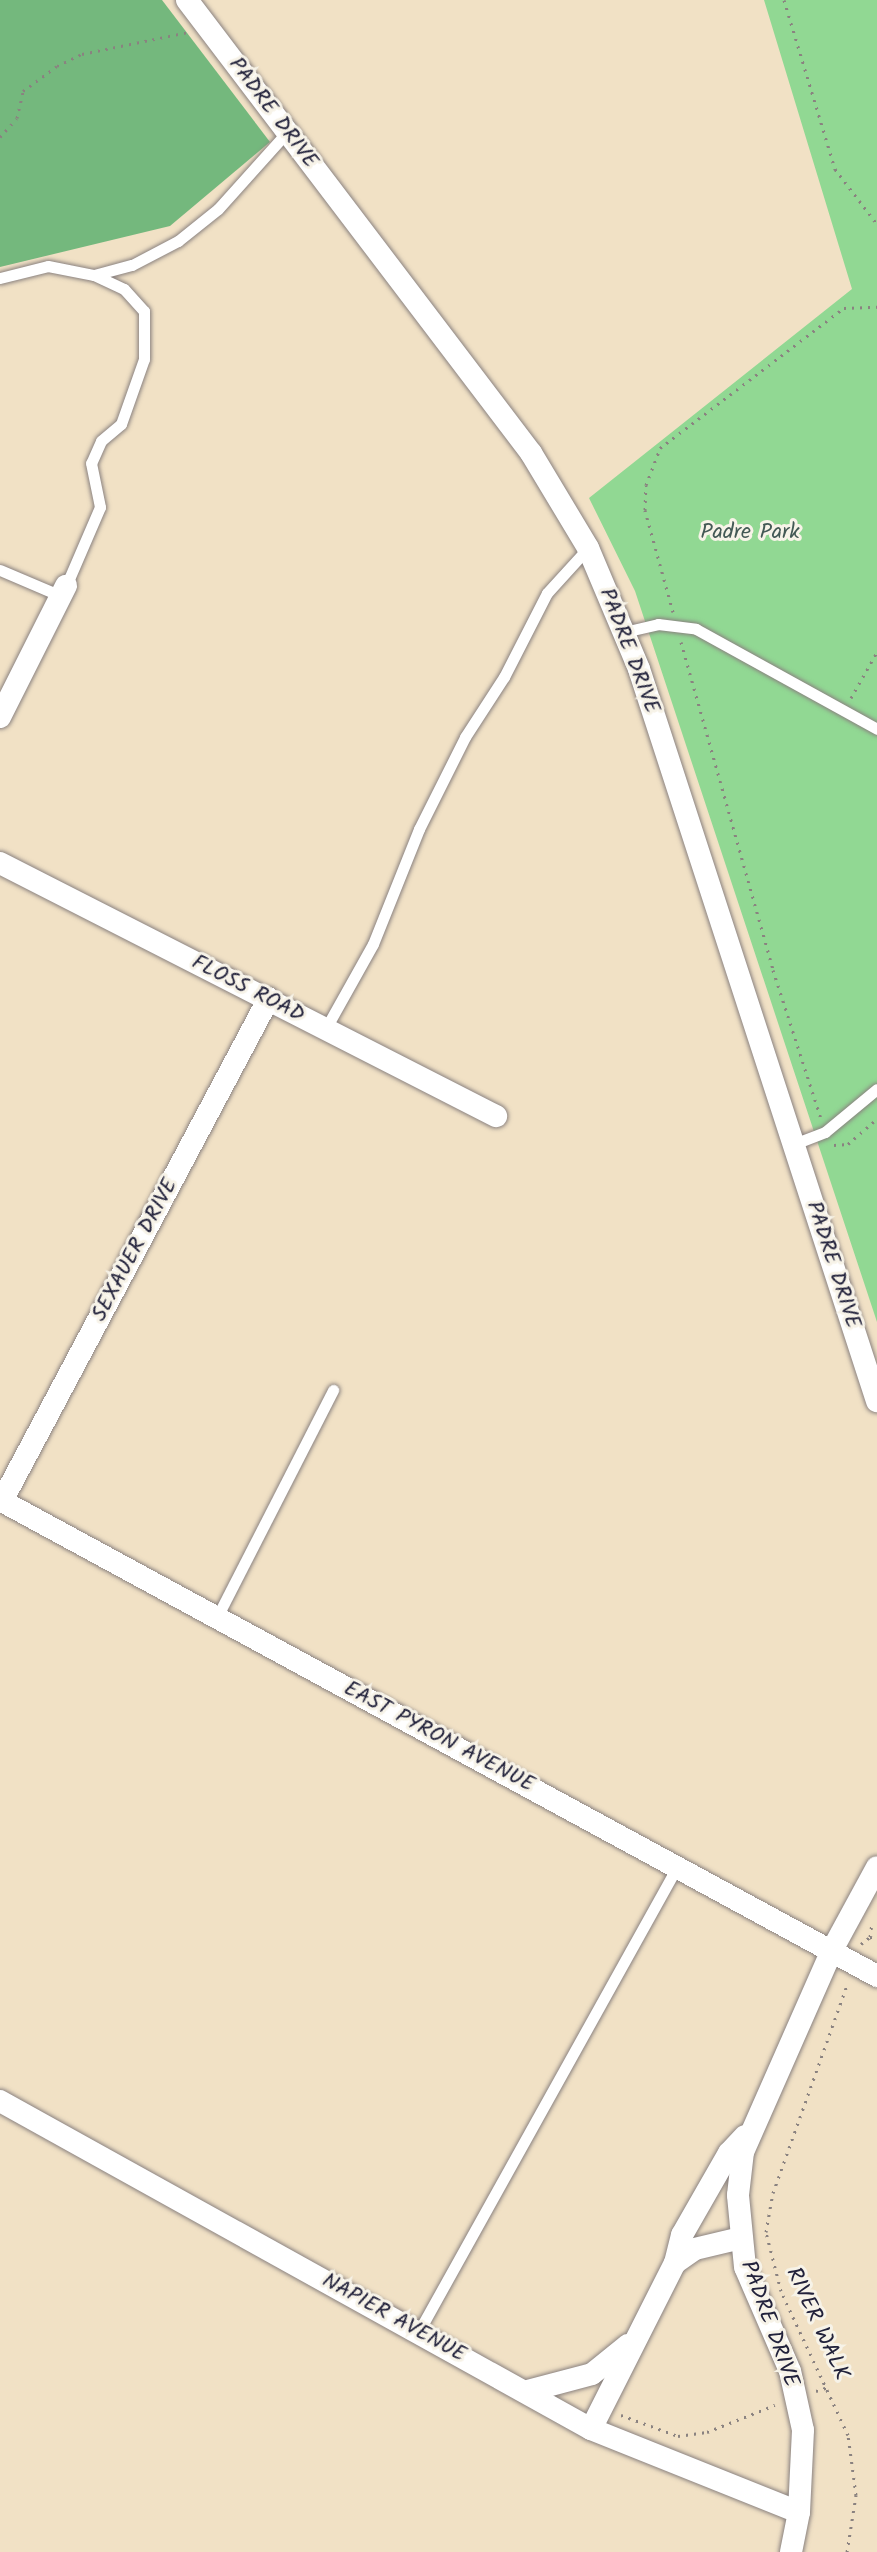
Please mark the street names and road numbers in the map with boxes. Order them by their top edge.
street label: PADRE DRIVE [223,52,323,174]
street label: PADRE DRIVE [593,584,665,718]
street label: FLOSS ROAD [187,949,309,1029]
street label: SEXAUER DRIVE [86,1174,184,1326]
street label: PADRE DRIVE [800,1198,866,1332]
street label: EAST PYRON AVENUE [339,1676,539,1798]
street label: PADRE DRIVE [734,2257,804,2391]
street label: RIVER WALK [779,2263,855,2385]
street label: NAPIER AVENUE [317,2268,471,2368]

